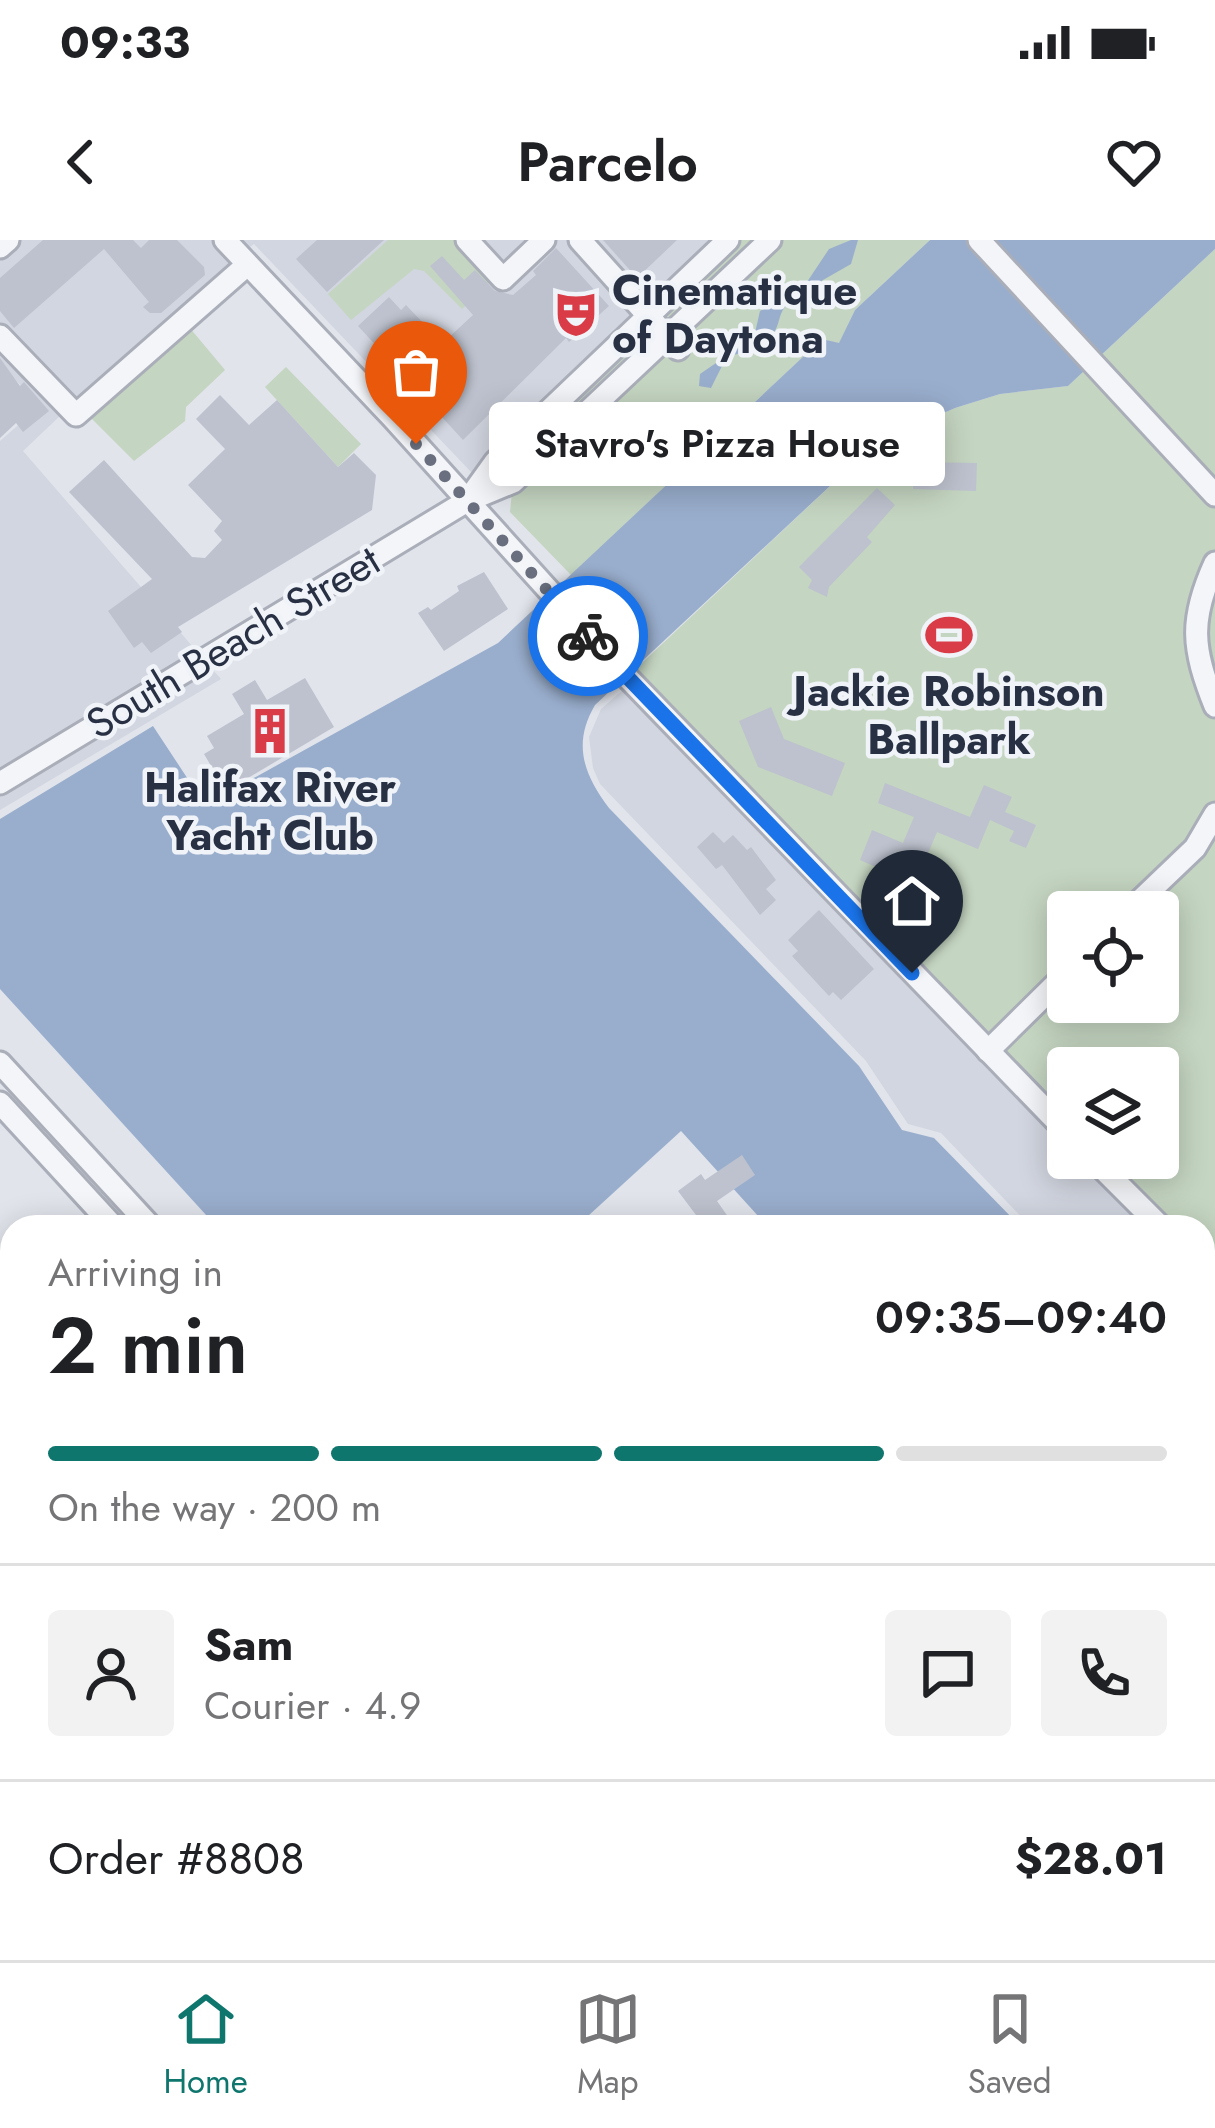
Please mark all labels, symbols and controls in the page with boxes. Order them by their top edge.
text: 09:33 [60,10,190,75]
text: Parcelo [517,123,698,201]
icon: back [48,129,114,195]
icon: heart [1101,129,1167,195]
place label: Cinematique of Daytona [612,260,857,369]
theatre icon: Cinematique of Daytona [551,289,601,339]
pin [365,321,467,444]
icon: bag [383,339,449,405]
callout: Stavro's Pizza House [488,402,944,486]
text: Stavro's Pizza House [534,415,900,472]
street label: South Beach Street [75,530,391,754]
courier [528,576,648,696]
icon: bike [555,603,621,669]
sports icon: Jackie Robinson Ballpark [924,610,974,660]
place label: Jackie Robinson Ballpark [786,661,1105,770]
building icon: Halifax River Yacht Club [245,706,295,756]
place label: Halifax River Yacht Club [144,757,397,866]
pin [861,850,963,973]
icon: home [879,868,945,934]
map controls [1047,891,1179,1179]
button: locate [1047,891,1179,1023]
button: layers [1047,1047,1179,1179]
text: Arriving in [48,1244,223,1301]
text: 09:35–09:40 [875,1285,1167,1350]
text: 2 min [48,1290,248,1402]
text: On the way · 200 m [48,1479,381,1536]
button: person [48,1610,174,1736]
button: chat [885,1610,1011,1736]
button: phone [1041,1610,1167,1736]
text: Sam [204,1612,293,1677]
text: Courier · 4.9 [204,1677,421,1734]
text: Order #8808 [48,1826,305,1891]
text: $28.01 [1015,1826,1167,1891]
tab: Home [164,1986,248,2105]
tab: Map [575,1986,641,2105]
tab: Saved [968,1986,1051,2105]

